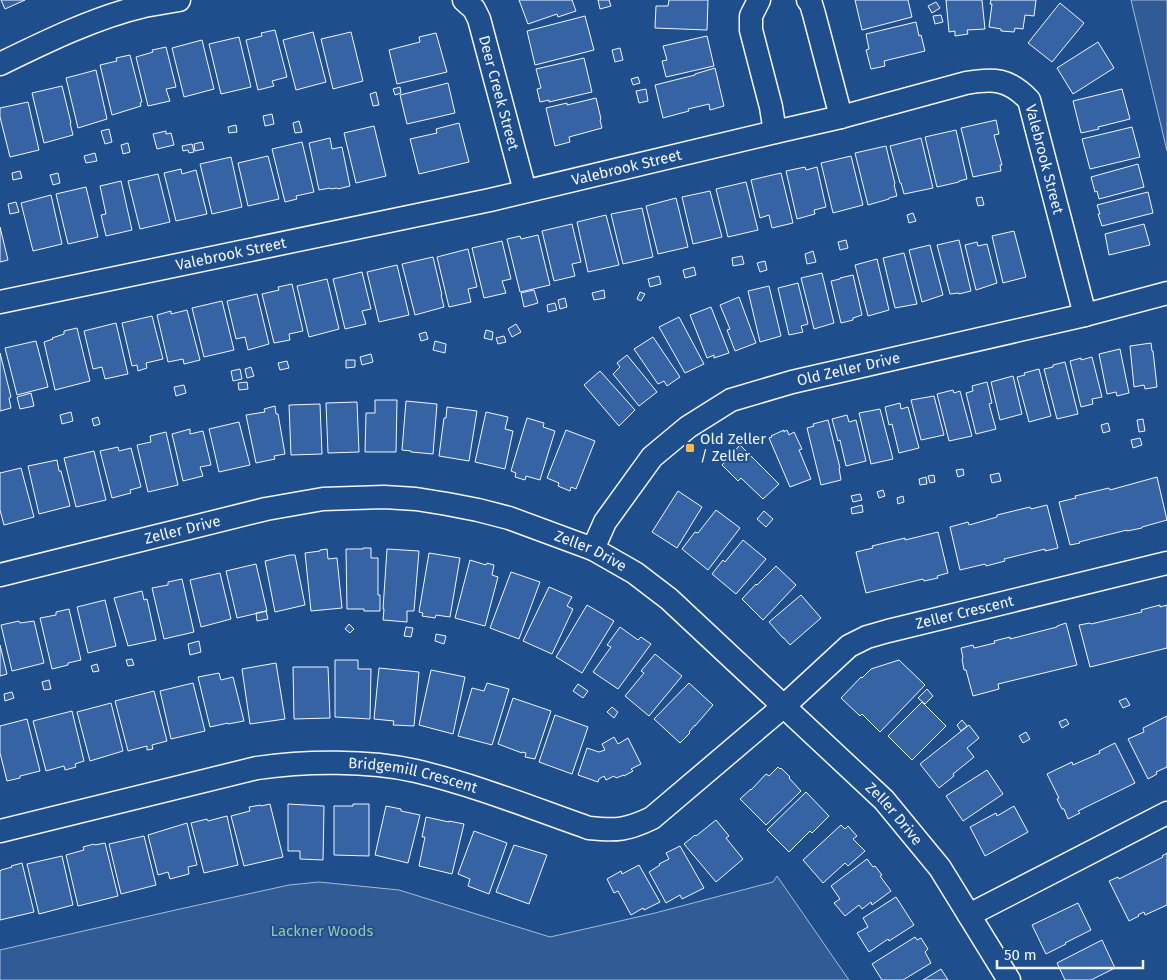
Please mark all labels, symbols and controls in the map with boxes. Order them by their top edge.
street label: Deer Creek Street [475,33,523,153]
street label: Valebrook Street [1022,103,1067,216]
street label: Valebrook Street [570,145,684,189]
street label: Valebrook Street [174,234,289,274]
street label: Old Zeller Drive [795,349,902,390]
place label: Old Zeller / Zeller [700,430,766,465]
marker: Old Zeller / Zeller [684,442,696,454]
street label: Zeller Drive [143,512,222,548]
street label: Zeller Drive [552,527,630,575]
street label: Zeller Crescent [914,592,1016,633]
street label: Bridgemill Crescent [348,754,480,797]
street label: Zeller Drive [862,778,926,849]
park label: Lackner Woods [271,922,373,940]
scale bar [997,938,1143,970]
text: 50 m [1004,946,1037,964]

